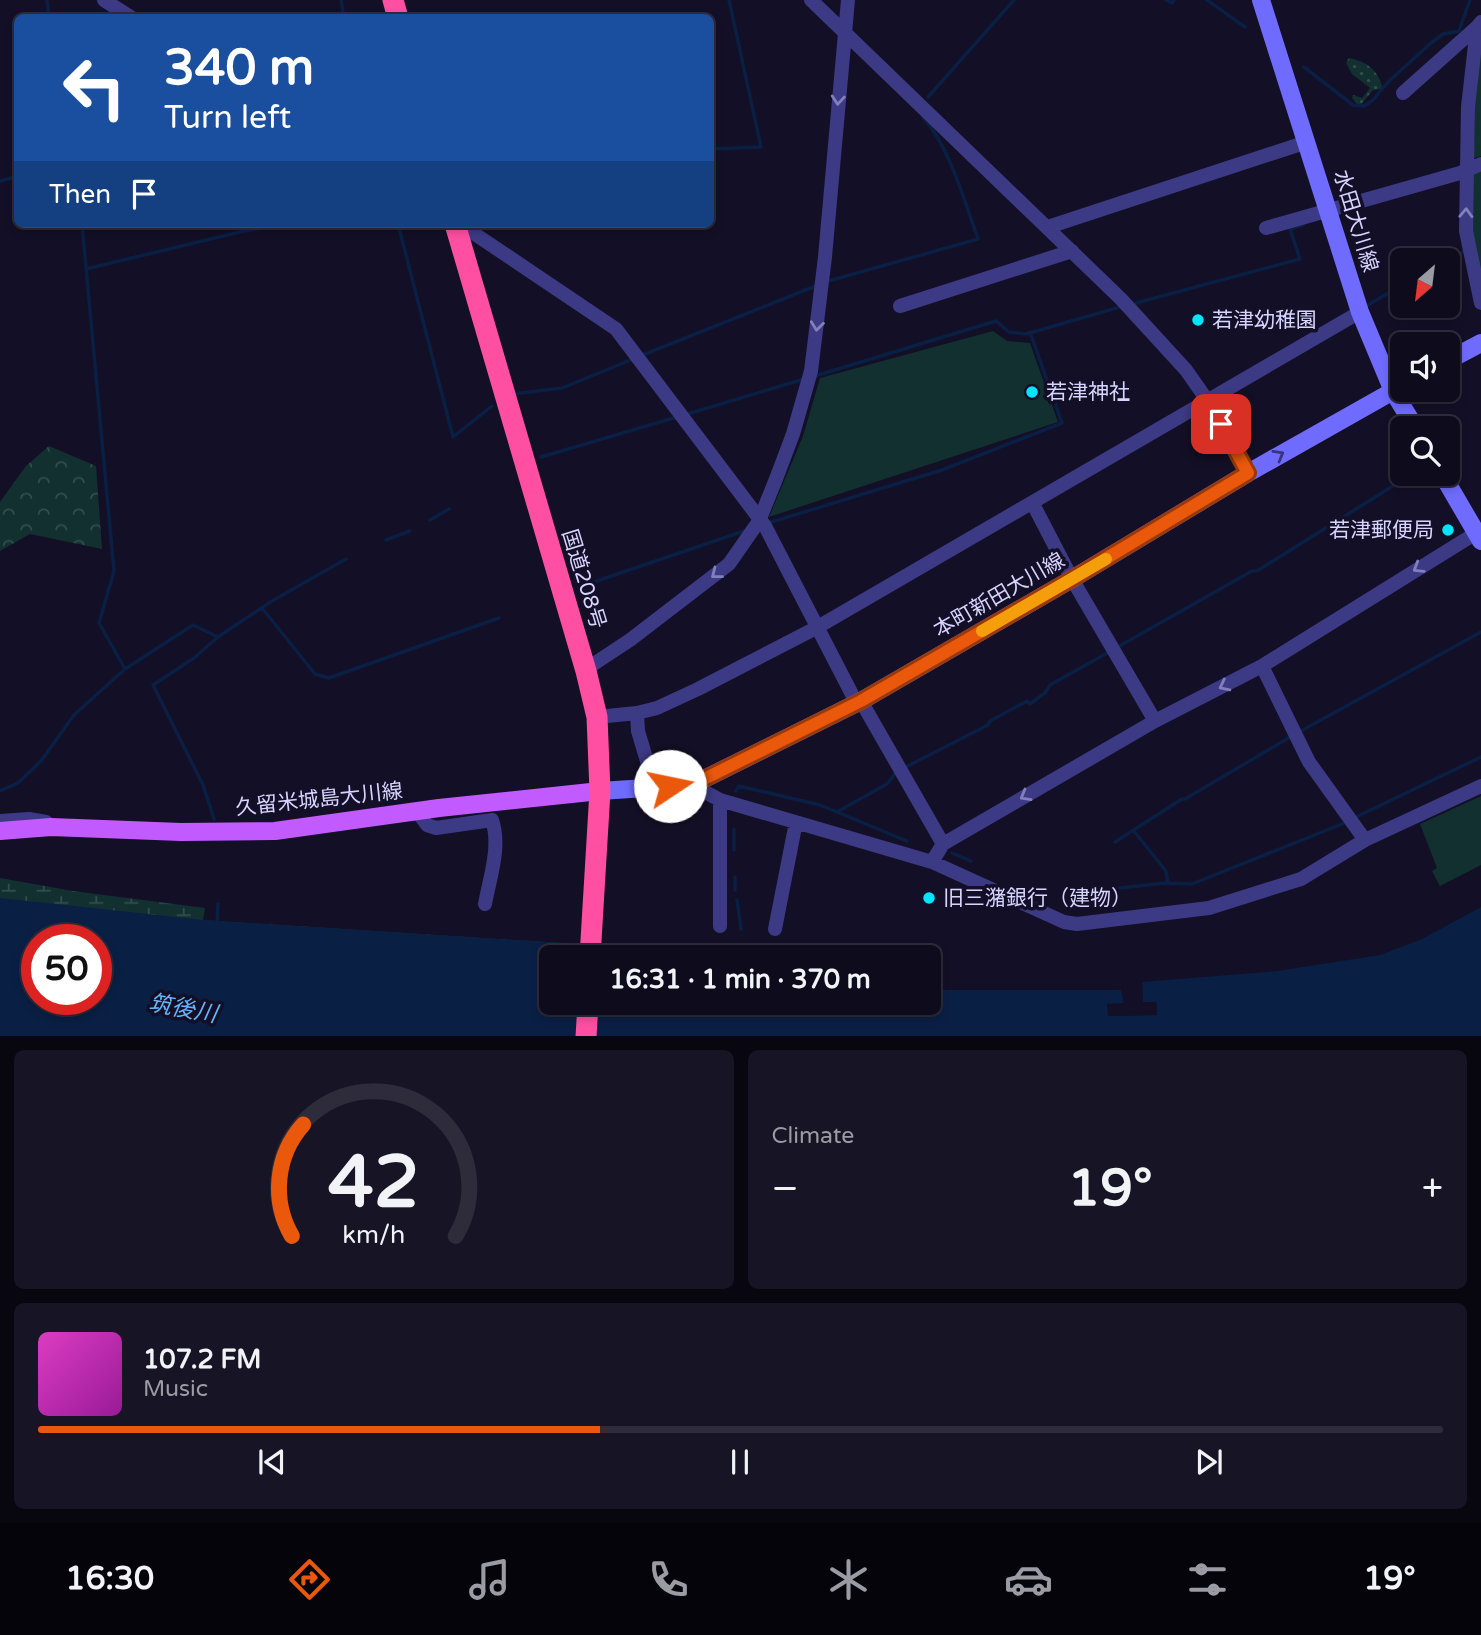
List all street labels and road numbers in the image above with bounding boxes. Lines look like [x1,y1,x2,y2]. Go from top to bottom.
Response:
street label: 水田大川線 [1328,167,1383,275]
street label: 国道208号 [557,526,610,632]
street label: 本町新田大川線 [929,548,1069,643]
street label: 久留米城島大川線 [234,778,404,821]

